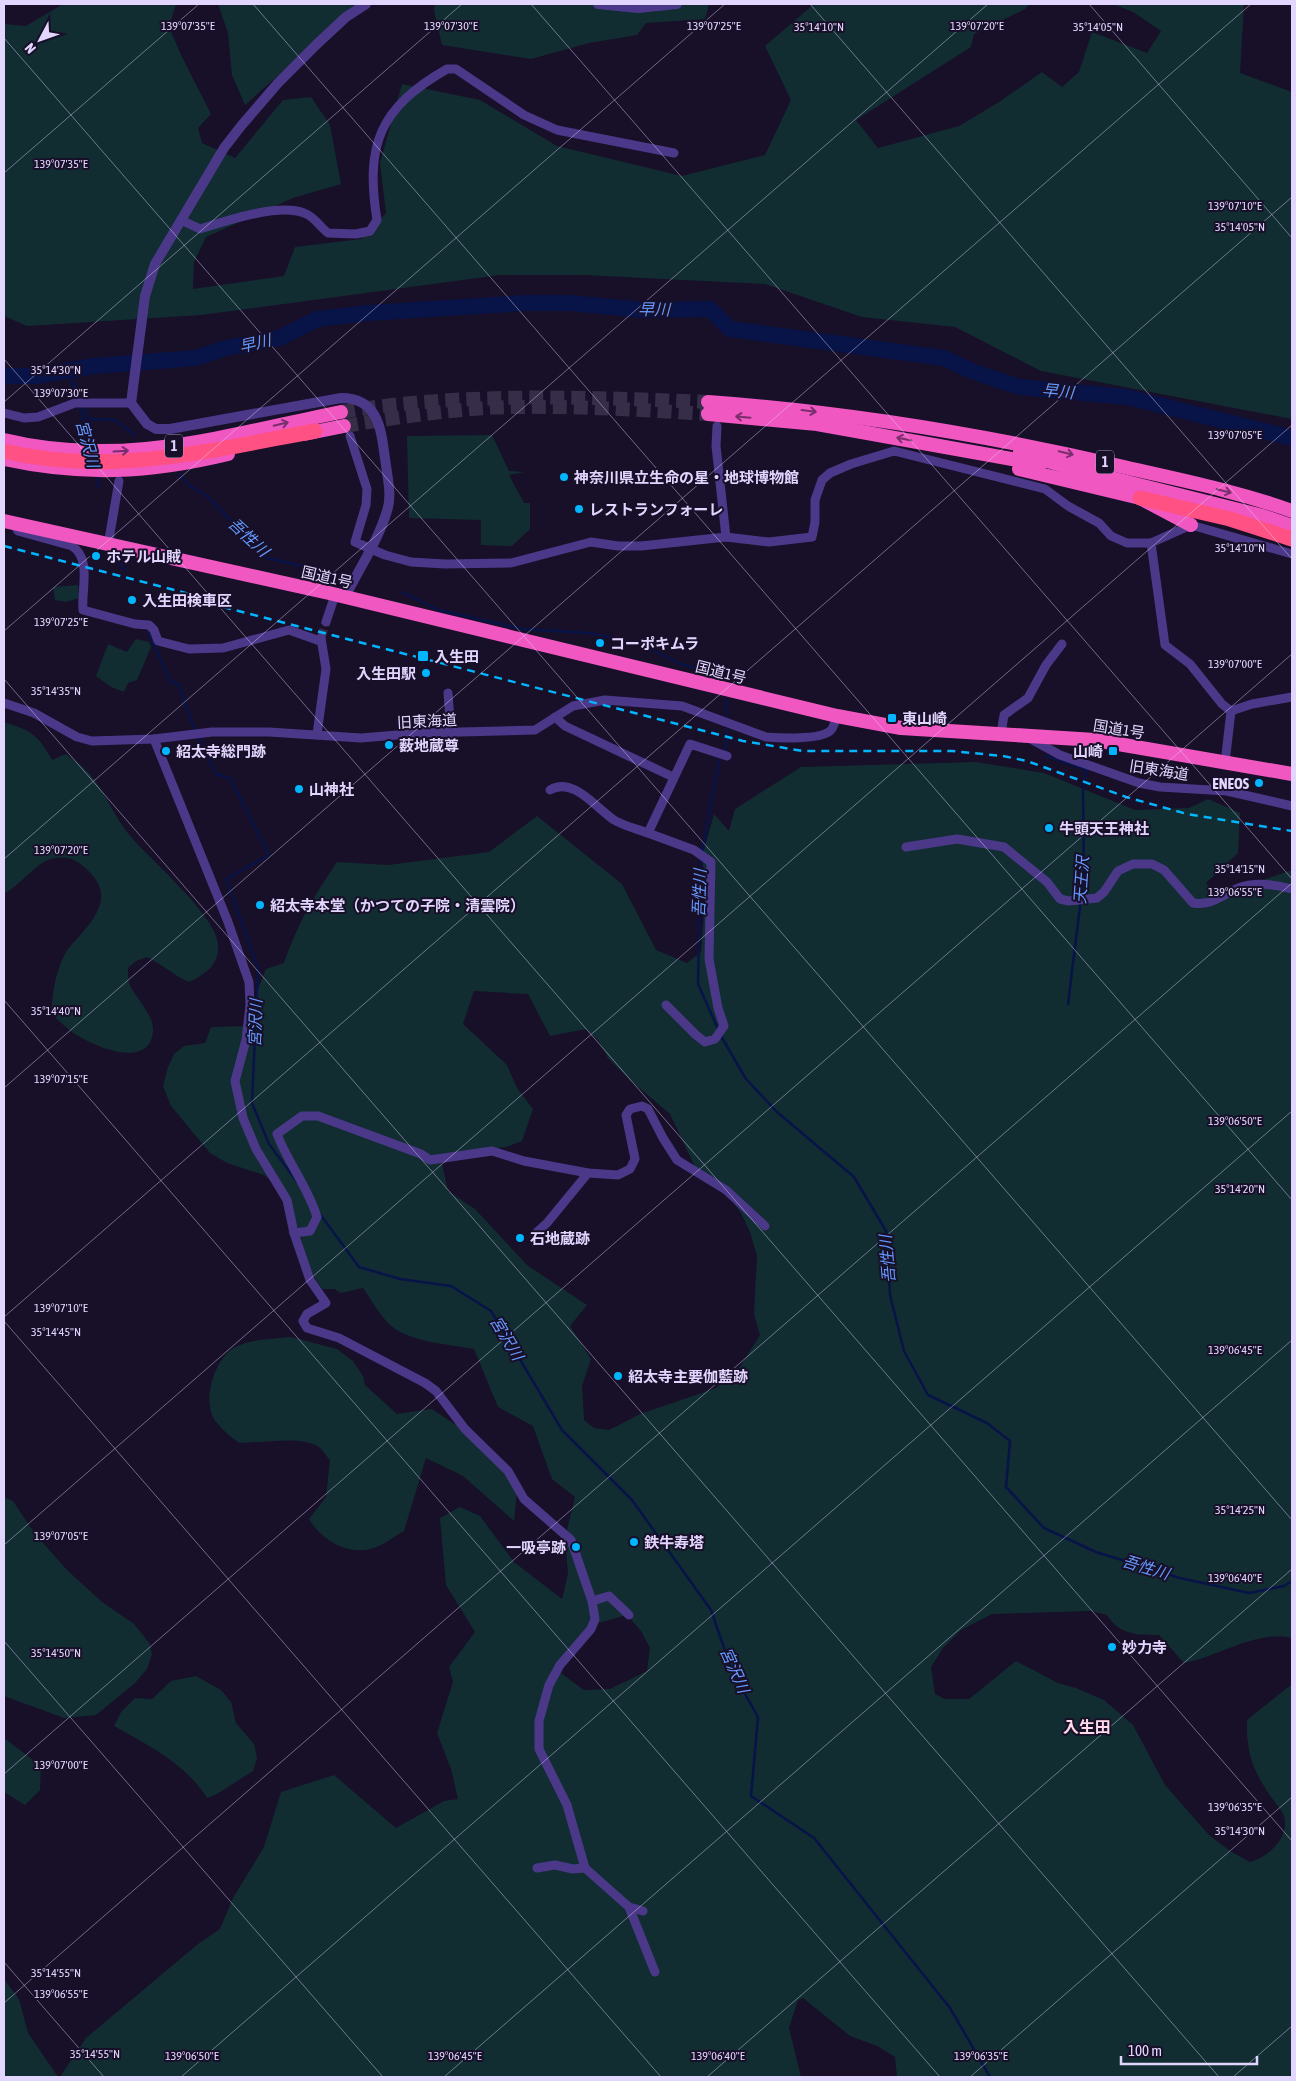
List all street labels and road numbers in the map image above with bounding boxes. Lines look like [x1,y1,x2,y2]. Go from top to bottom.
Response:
road number: 1 [165,434,183,458]
road number: 1 [1096,451,1114,474]
street label: 国道1号 [300,563,354,591]
street label: 国道1号 [694,657,748,687]
street label: 旧東海道 [397,711,457,731]
street label: 国道1号 [1092,717,1146,741]
street label: 旧東海道 [1128,757,1190,783]

